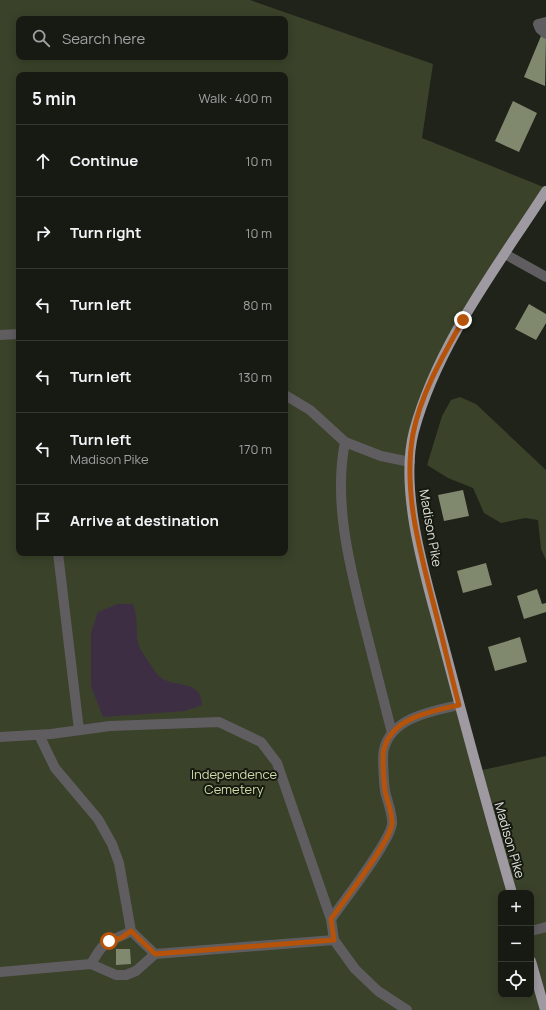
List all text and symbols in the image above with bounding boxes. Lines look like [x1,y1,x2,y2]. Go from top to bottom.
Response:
search box [16,16,288,60]
icon: search [30,27,52,49]
text: Search here [62,28,145,49]
text: 5 min [32,87,76,110]
text: Walk · 400 m [198,89,272,107]
icon: ahead [32,150,54,172]
text: Continue [70,150,138,171]
text: 10 m [245,152,272,170]
icon: right [32,222,54,244]
text: Turn right [70,222,141,243]
text: 10 m [245,224,272,242]
icon: left [32,294,54,316]
text: Turn left [70,294,132,315]
text: 80 m [243,296,272,314]
route end [454,311,472,329]
icon: left [32,366,54,388]
text: Turn left [70,366,132,387]
text: 130 m [238,368,272,386]
text: Turn left [70,429,132,450]
icon: left [32,438,54,460]
text: 170 m [239,440,272,458]
text: Madison Pike [70,450,149,468]
street label: Madison Pike [415,488,447,569]
icon: arrive [32,510,54,532]
text: Arrive at destination [70,510,219,531]
park label: Independence Cemetery [191,765,277,798]
street label: Madison Pike [491,800,530,881]
map controls [498,890,534,998]
button: + [498,890,534,926]
button: − [498,926,534,962]
route start [100,932,118,950]
button: locate [498,962,534,998]

